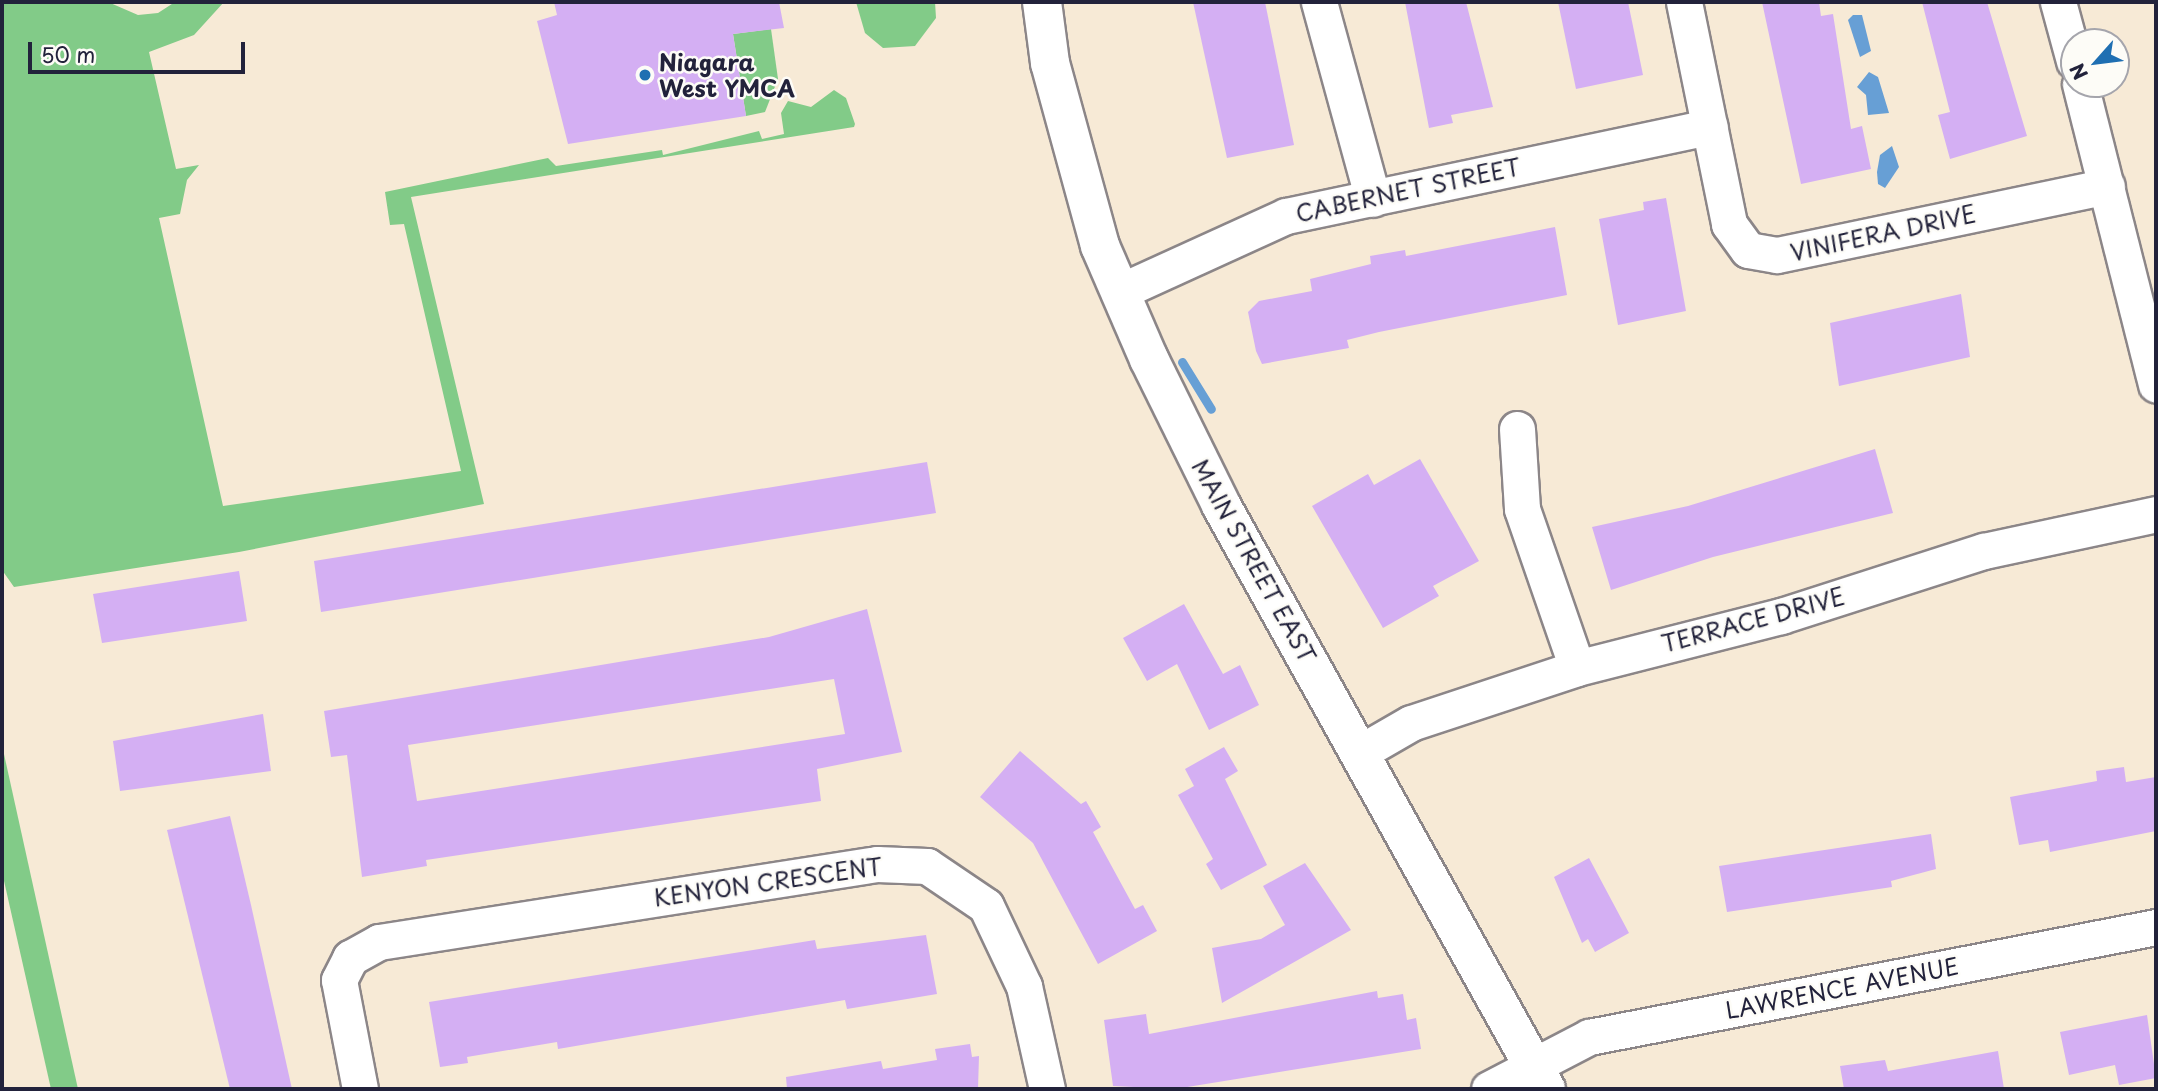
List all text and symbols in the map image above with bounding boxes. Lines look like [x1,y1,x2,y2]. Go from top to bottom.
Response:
scale bar [32,28,248,72]
north arrow [2060,28,2130,98]
text: 50 m [41,38,95,70]
place label: Niagara West YMCA [659,48,794,102]
text: N [2062,59,2094,85]
marker: Niagara West YMCA [637,67,653,83]
street label: CABERNET STREET [1294,153,1522,227]
street label: VINIFERA DRIVE [1788,200,1978,266]
street label: MAIN STREET EAST [1186,453,1322,669]
street label: TERRACE DRIVE [1658,582,1848,658]
street label: KENYON CRESCENT [651,852,885,912]
street label: LAWRENCE AVENUE [1723,952,1961,1024]

